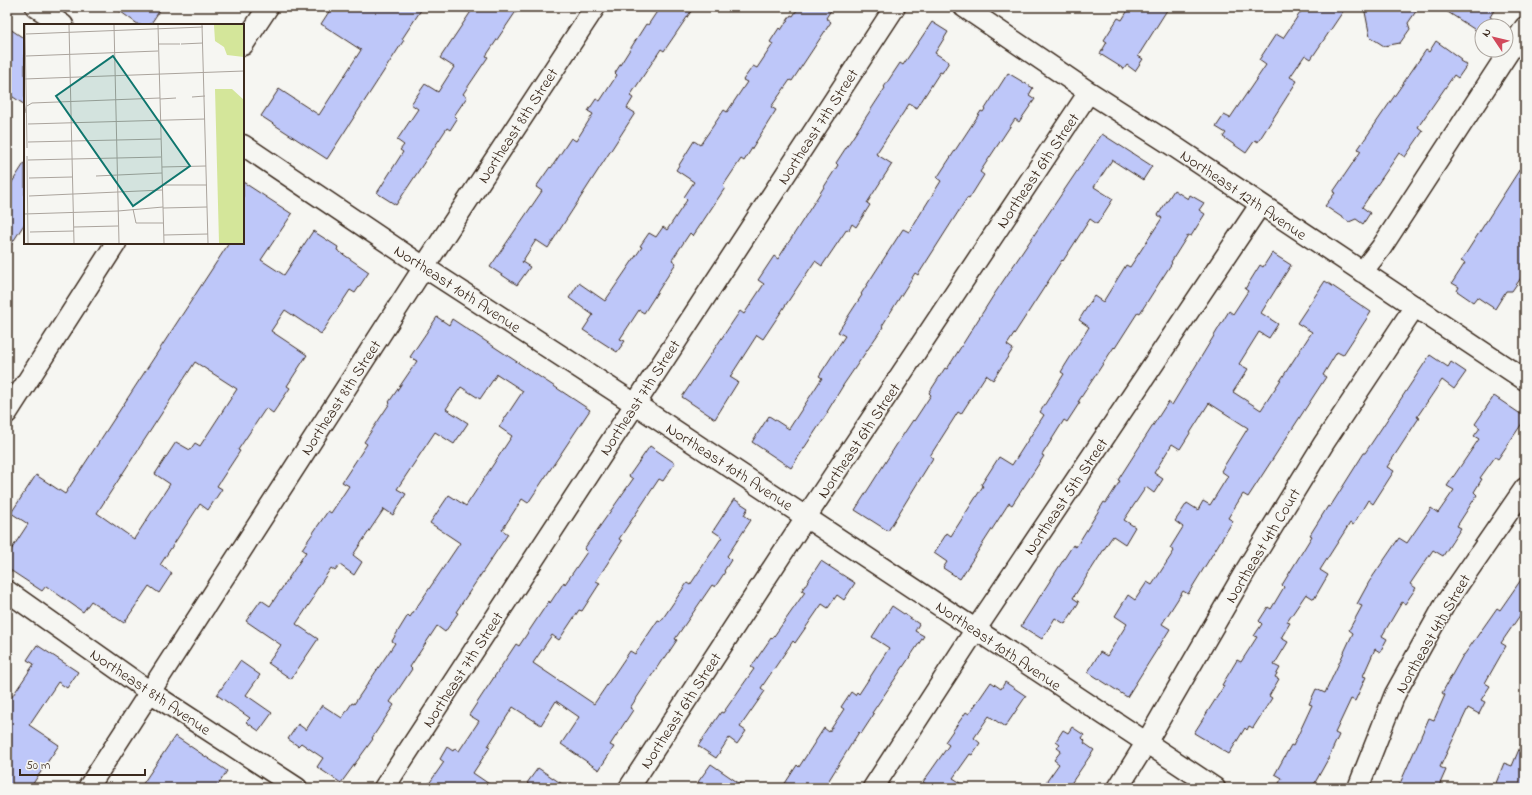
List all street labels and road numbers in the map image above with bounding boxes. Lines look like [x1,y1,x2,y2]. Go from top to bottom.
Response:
street label: Northeast 8th Street [472,63,565,189]
street label: Northeast 7th Street [772,64,866,190]
street label: Northeast 6th Street [991,108,1087,234]
street label: Northeast 12th Avenue [1175,144,1312,248]
street label: Northeast 10th Avenue [389,240,526,340]
street label: Northeast 8th Street [295,335,388,461]
street label: Northeast 7th Street [594,335,688,461]
street label: Northeast 6th Street [812,378,908,504]
street label: Northeast 10th Avenue [661,418,798,518]
street label: Northeast 5th Street [1018,433,1115,561]
street label: Northeast 4th Court [1220,483,1308,608]
street label: Northeast 4th Street [1390,569,1478,698]
street label: Northeast 10th Avenue [930,596,1066,698]
street label: Northeast 7th Street [417,607,511,733]
street label: Northeast 8th Avenue [85,643,216,743]
street label: Northeast 6th Street [635,648,729,774]

